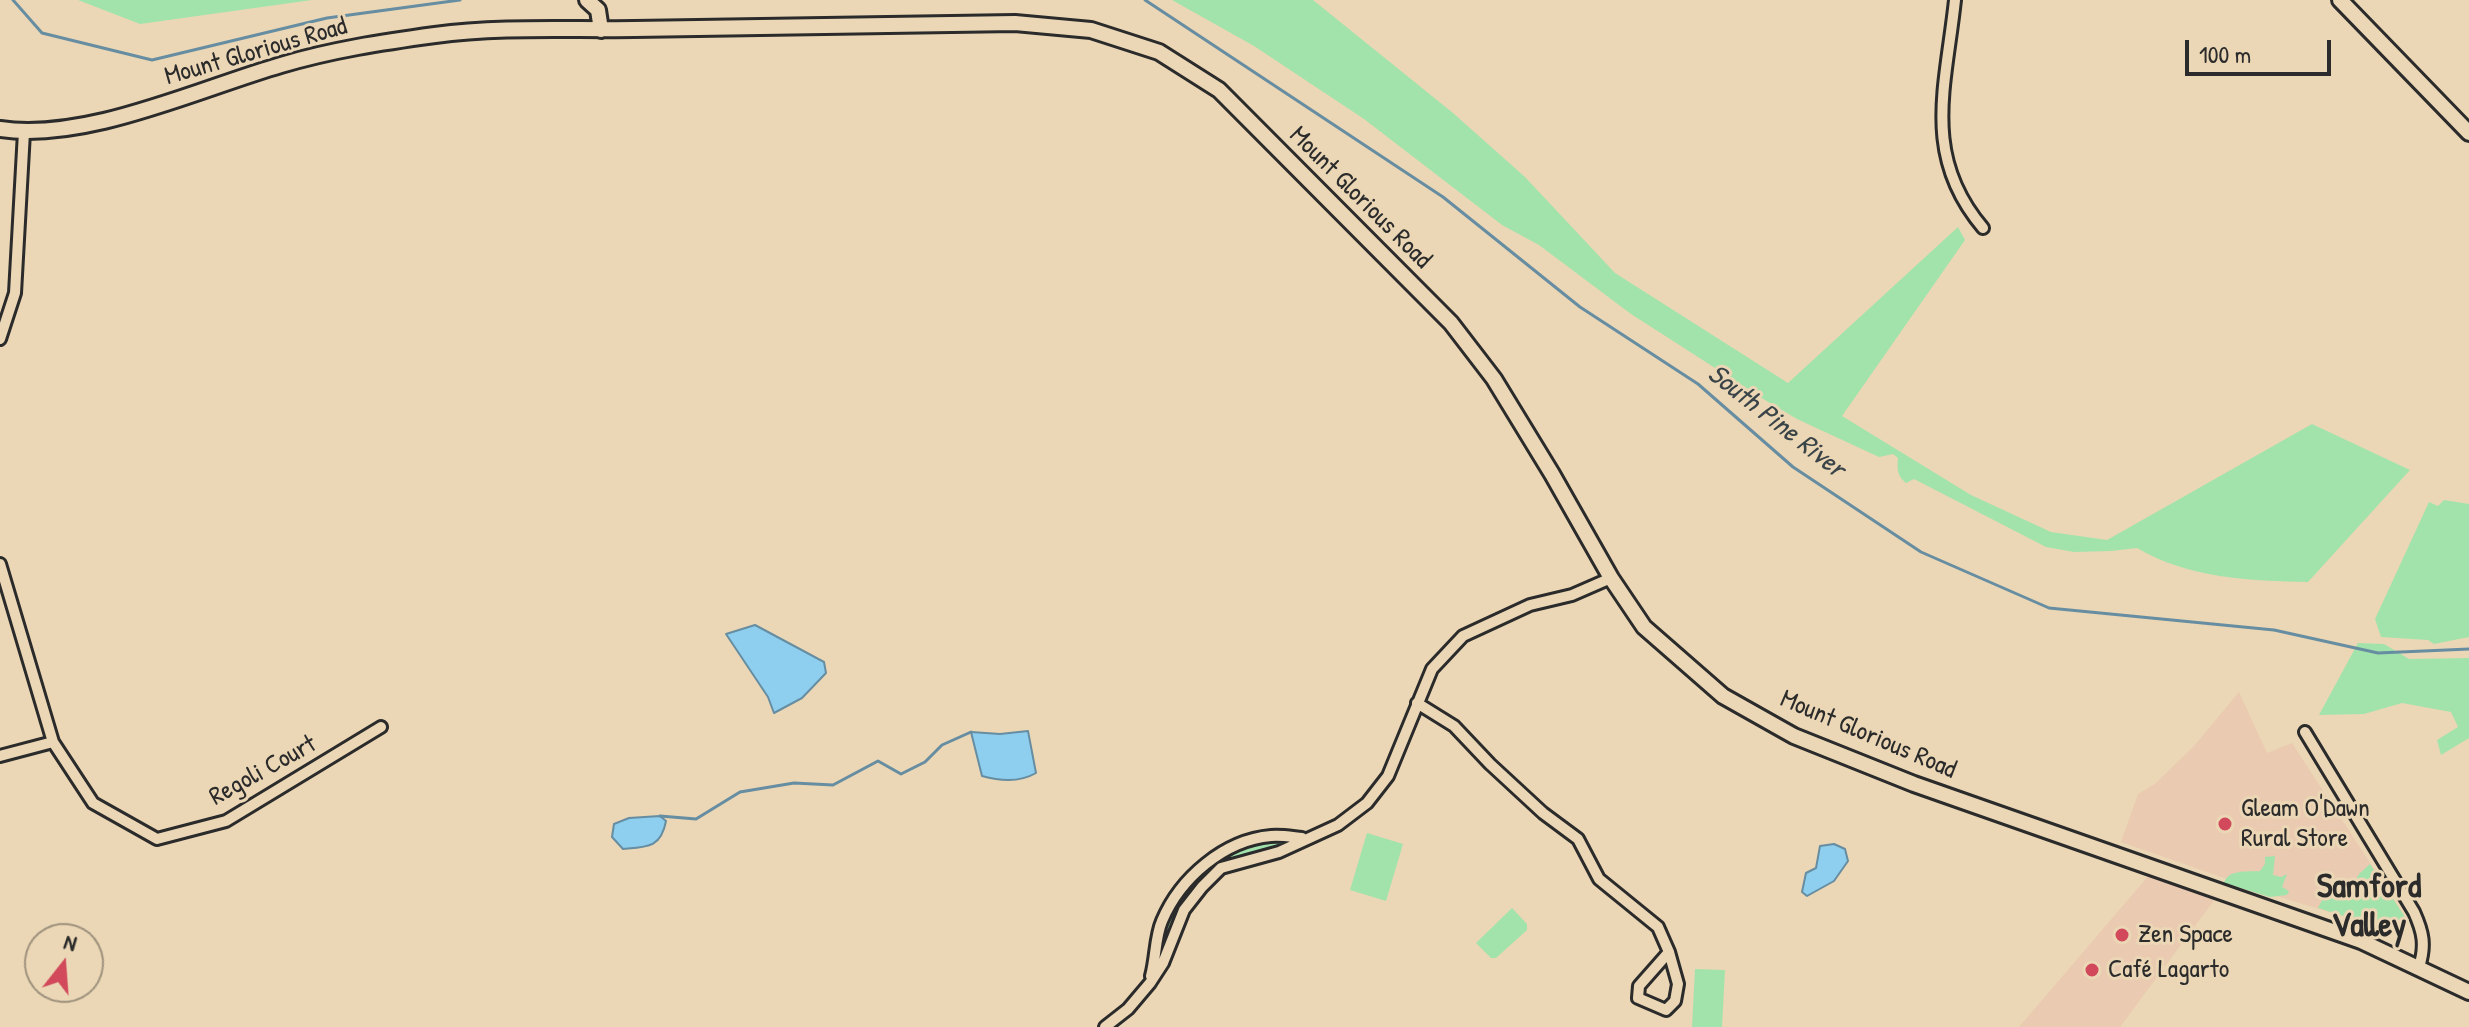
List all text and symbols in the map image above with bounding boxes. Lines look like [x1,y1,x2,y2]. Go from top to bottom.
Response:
street label: Mount Glorious Road [161,11,351,93]
scale bar [2189,24,2335,74]
text: 100 m [2199,38,2251,70]
street label: Mount Glorious Road [1282,120,1438,276]
water label: South Pine River [1701,358,1851,486]
street label: Mount Glorious Road [1775,684,1961,786]
street label: Regoli Court [204,729,322,813]
place label: Gleam O'Dawn Rural Store [2241,793,2370,854]
marker: Gleam O'Dawn Rural Store [2216,815,2234,833]
district label: Samford Valley [2317,868,2421,948]
place label: Zen Space [2138,919,2233,951]
north arrow [24,923,104,1003]
text: N [60,926,80,958]
marker: Zen Space [2113,926,2131,944]
place label: Café Lagarto [2108,954,2229,986]
marker: Café Lagarto [2083,961,2101,979]

